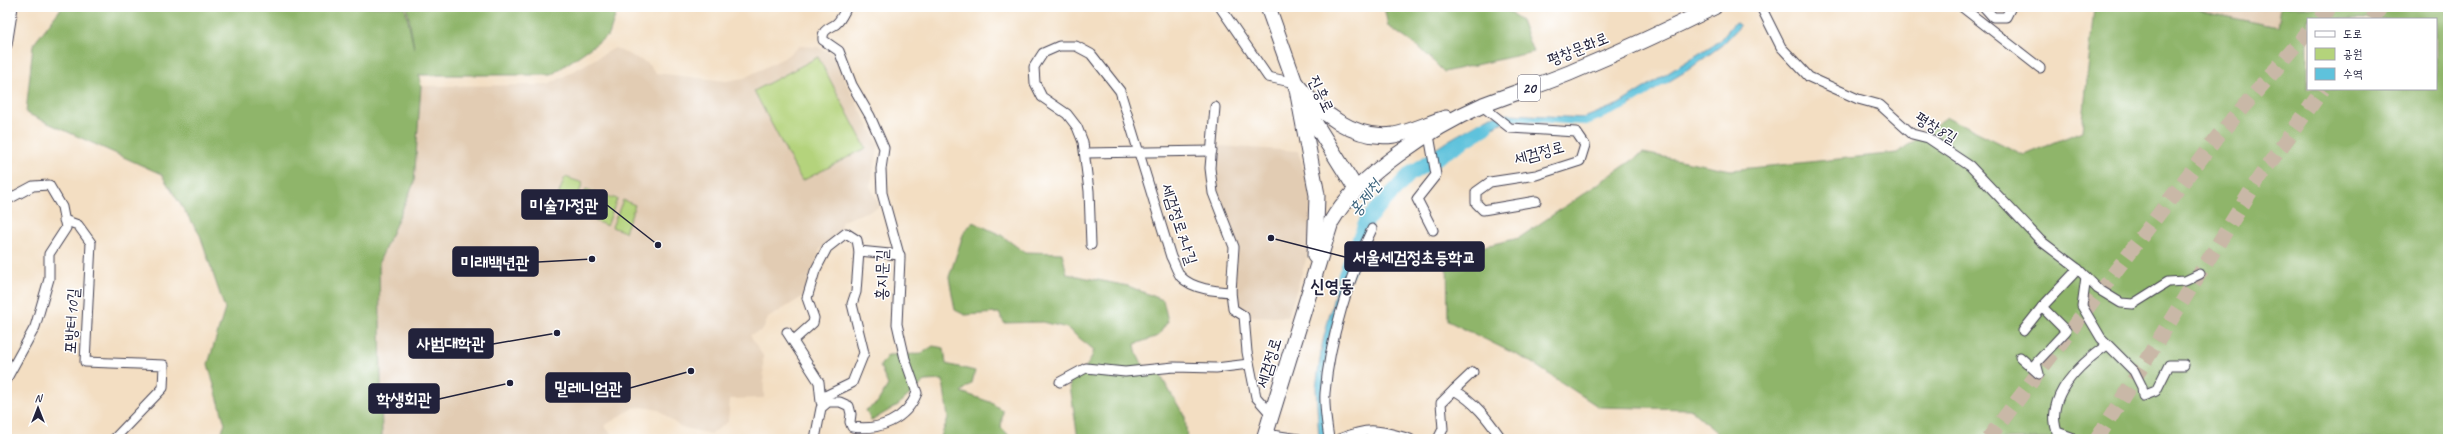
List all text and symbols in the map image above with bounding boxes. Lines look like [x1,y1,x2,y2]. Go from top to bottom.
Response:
legend [2307,18,2437,90]
text: 도로 [2343,26,2362,42]
street label: 평창문화로 [1544,28,1612,70]
text: 공원 [2343,46,2362,62]
text: 수역 [2343,66,2363,82]
street label: 진흥로 [1304,72,1338,116]
road number: 20 [1518,75,1540,101]
street label: 평창8길 [1911,108,1961,148]
street label: 세검정로 [1512,137,1566,169]
water label: 홍제천 [1344,174,1387,221]
street label: 세검정로7나길 [1156,181,1202,267]
callout: 미술가정관 [522,190,607,219]
text: 미술가정관 [530,195,599,216]
callout: 서울세검정초등학교 [1345,242,1484,271]
callout: 미래백년관 [453,247,538,276]
text: 서울세검정초등학교 [1352,247,1476,268]
street label: 홍지문길 [872,249,892,301]
text: 미래백년관 [461,252,530,273]
district label: 신영동 [1310,275,1354,297]
street label: 포방터10길 [60,287,84,354]
callout: 사범대학관 [409,329,493,358]
text: 사범대학관 [416,333,486,354]
street label: 세검정로 [1252,335,1286,391]
callout: 밀레니엄관 [546,373,630,402]
text: 밀레니엄관 [554,378,623,399]
callout: 학생회관 [369,384,439,413]
north arrow [18,388,58,428]
text: 학생회관 [376,389,432,410]
text: N [35,391,44,405]

